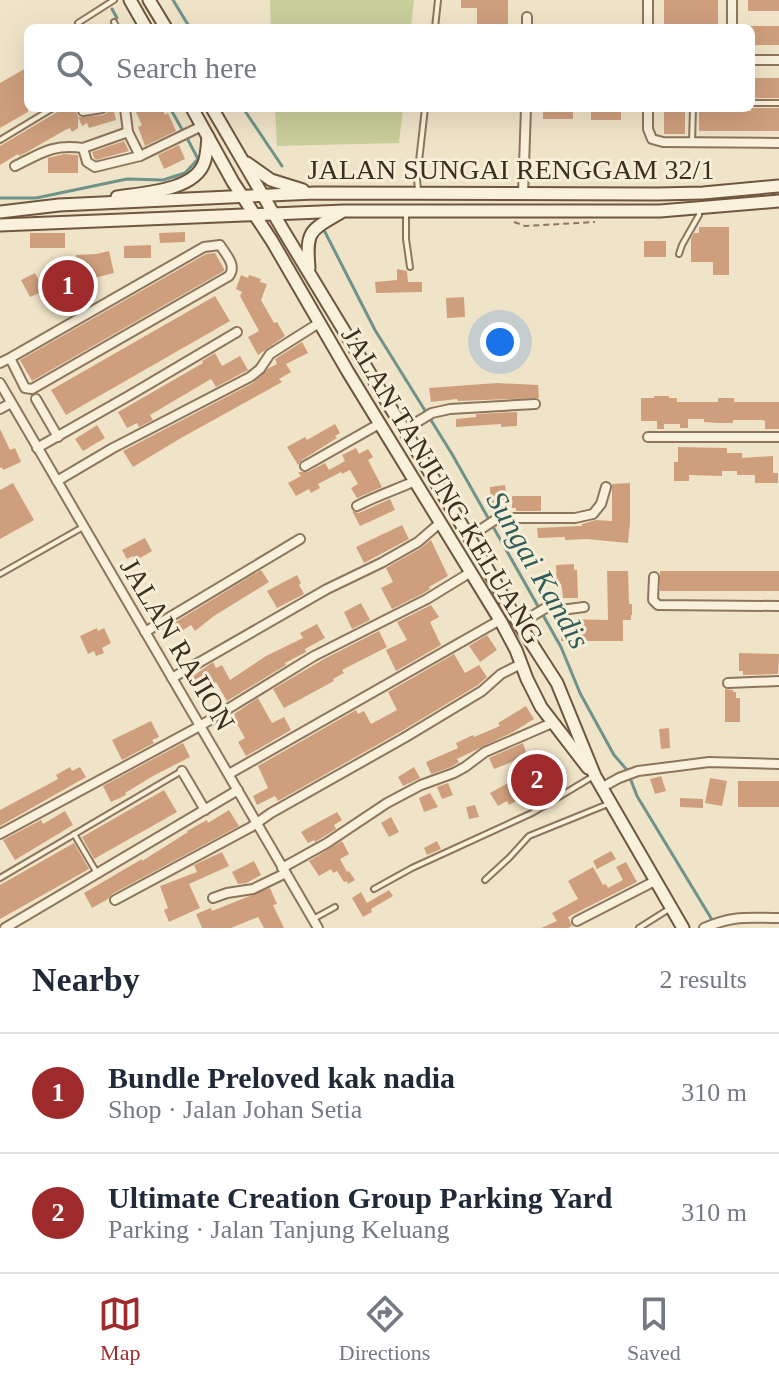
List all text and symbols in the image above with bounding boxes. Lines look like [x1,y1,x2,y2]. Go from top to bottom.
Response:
search box [24,24,755,112]
icon: search [52,46,96,90]
text: Search here [116,51,257,84]
street label: JALAN SUNGAI RENGGAM 32/1 [308,154,714,185]
pin: 1 [42,256,94,316]
street label: JALAN TANJUNG KELUANG [335,321,550,649]
your location [480,322,520,362]
water label: Sungai Kandis [480,485,597,654]
street label: JALAN RAJION [114,553,241,736]
pin: 2 [511,750,563,810]
text: Nearby [32,961,140,998]
text: 2 results [660,965,747,994]
text: Bundle Preloved kak nadia [108,1061,455,1094]
text: 1 [52,1078,65,1107]
text: 310 m [681,1078,747,1107]
text: Shop · Jalan Johan Setia [108,1095,362,1124]
text: Ultimate Creation Group Parking Yard [108,1181,612,1214]
text: 2 [52,1198,65,1227]
text: 310 m [681,1198,747,1227]
text: Parking · Jalan Tanjung Keluang [108,1215,449,1244]
tab: Map [98,1292,142,1366]
tab: Directions [339,1292,430,1366]
tab: Saved [627,1292,681,1366]

